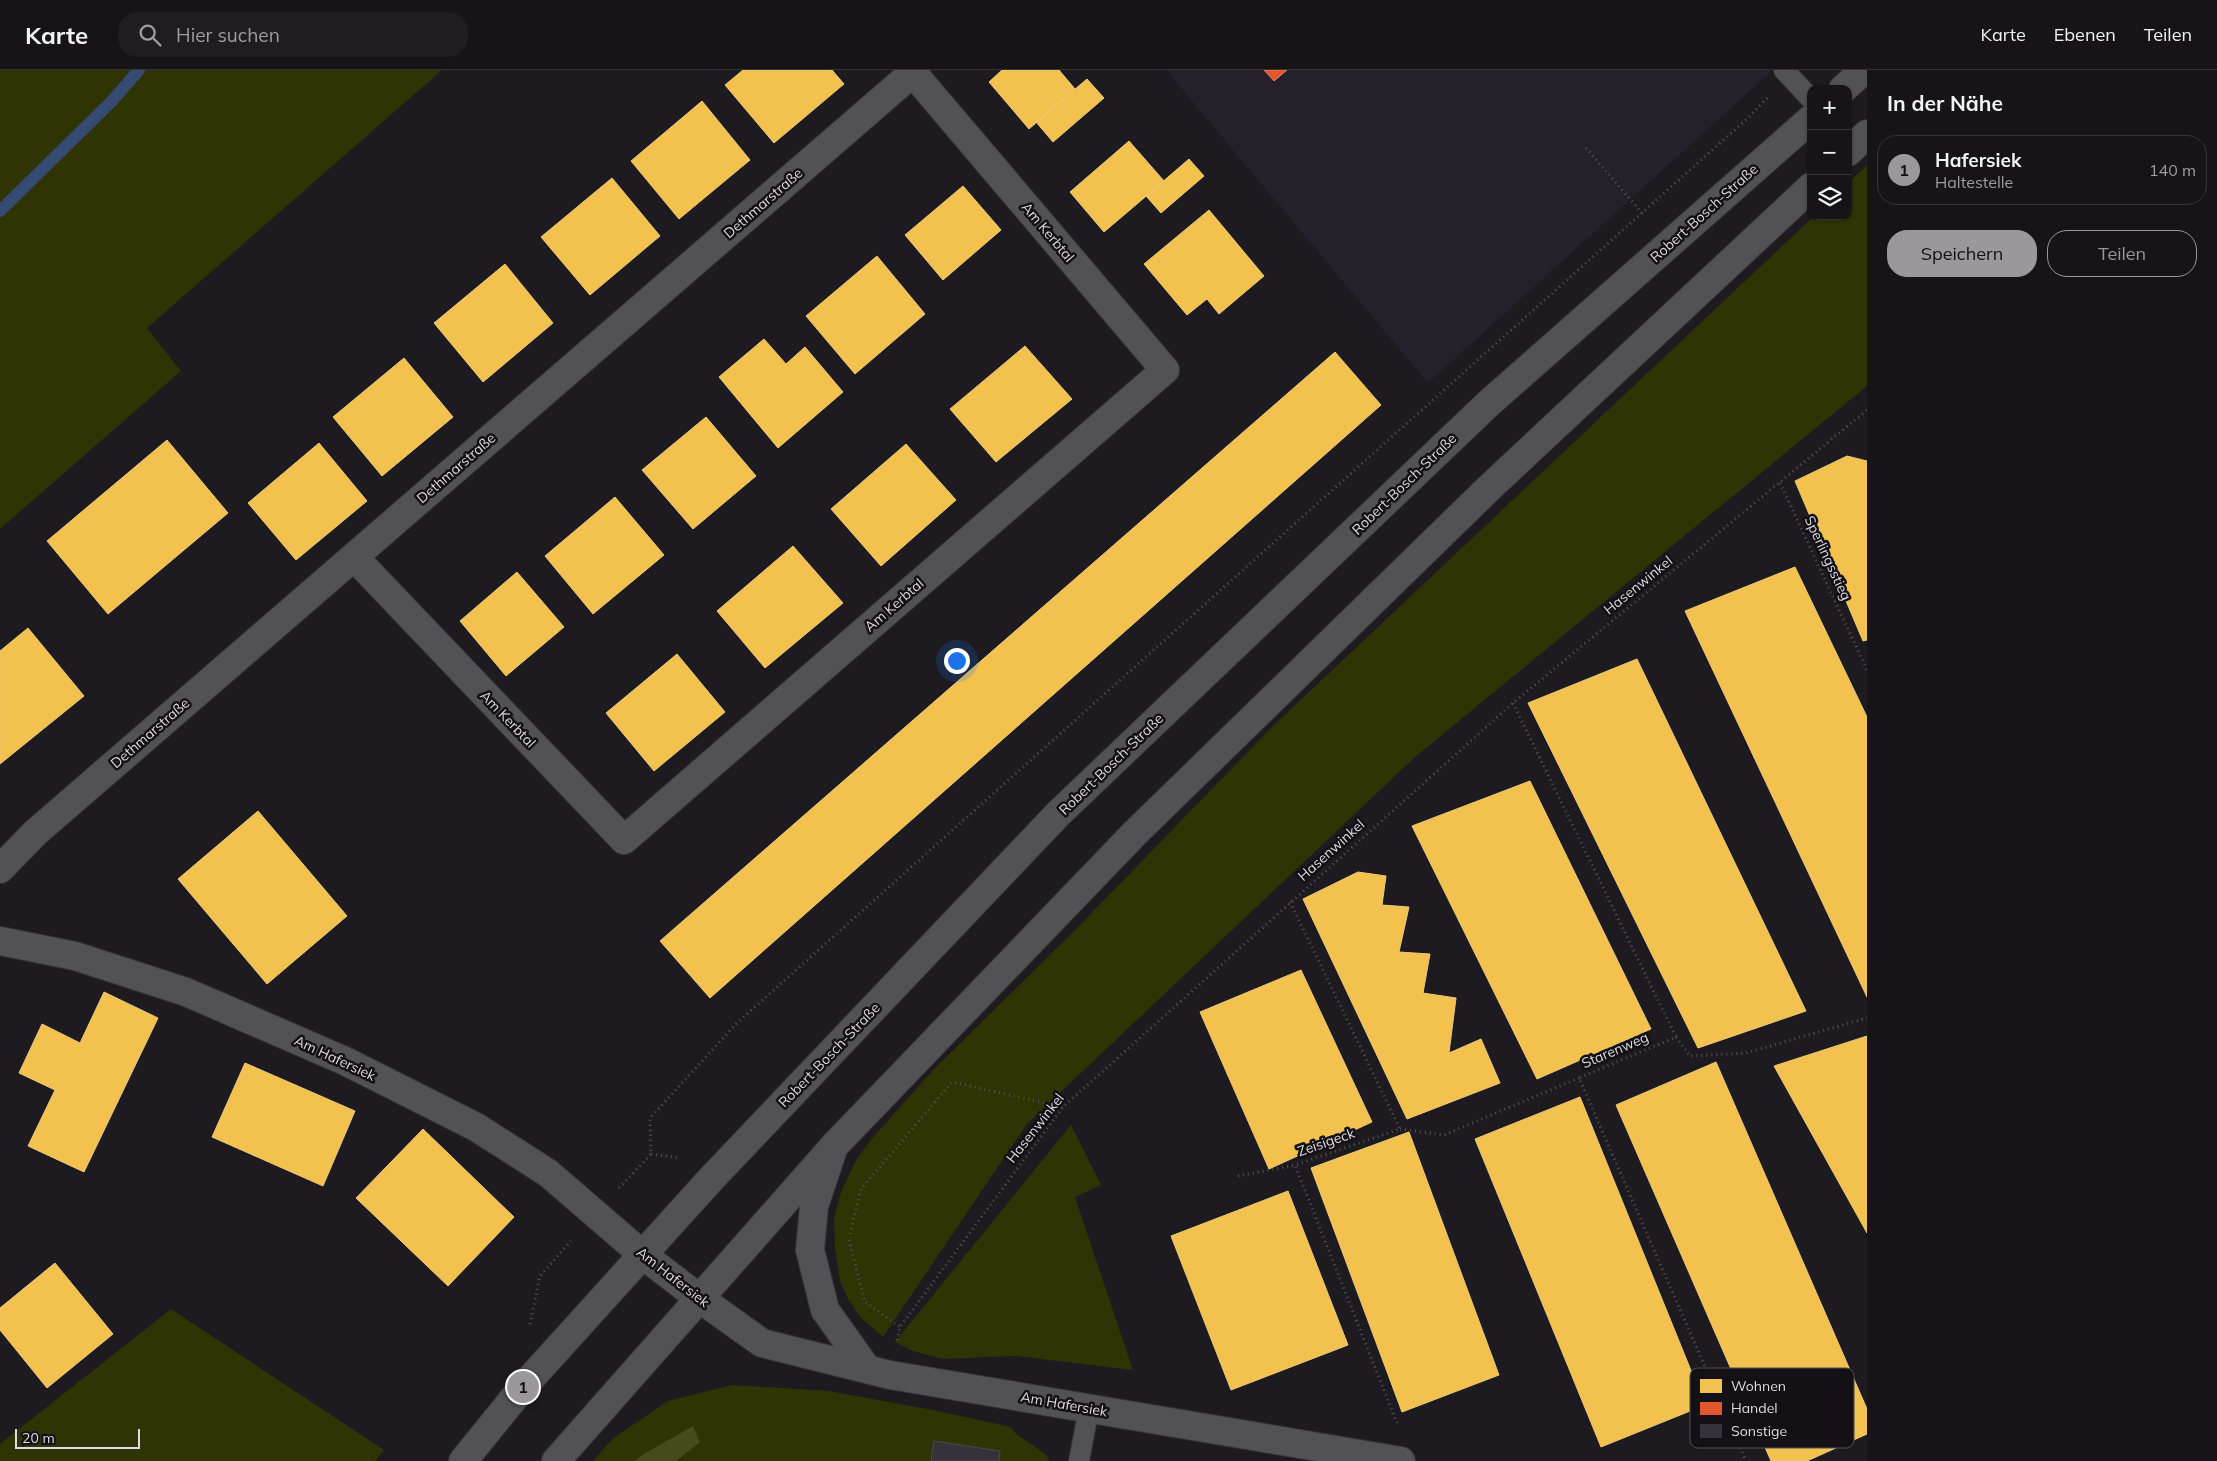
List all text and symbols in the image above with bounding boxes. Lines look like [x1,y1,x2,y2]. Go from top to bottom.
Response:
search box [118,12,468,57]
text: Karte [25,20,88,50]
icon: search [136,21,164,49]
text: Hier suchen [176,23,280,47]
text: Karte [1980,23,2026,46]
text: Ebenen [2054,23,2116,46]
text: Teilen [2144,23,2192,46]
map controls [1807,85,1852,220]
button: + [1807,85,1852,130]
text: In der Nähe [1887,90,2003,116]
button: − [1807,130,1852,175]
text: Hafersiek [1935,148,2021,172]
street label: Robert-Bosch-Straße [1646,160,1762,266]
text: 1 [1899,160,1909,180]
text: 140 m [2149,160,2196,180]
street label: Dethmarstraße [720,164,806,242]
text: Haltestelle [1935,172,2013,192]
button: layers [1807,175,1852,220]
street label: Am Kerbtal [1018,198,1078,266]
button: Speichern [1887,230,2037,277]
button: Teilen [2047,230,2197,277]
street label: Dethmarstraße [413,429,499,507]
street label: Robert-Bosch-Straße [1348,429,1460,539]
street label: Sperlingsstieg [1801,513,1855,603]
street label: Hasenwinkel [1600,552,1676,618]
street label: Am Kerbtal [861,574,927,636]
your location [944,648,970,674]
street label: Am Kerbtal [476,687,540,751]
street label: Dethmarstraße [107,694,193,772]
street label: Robert-Bosch-Straße [1055,709,1167,819]
street label: Hasenwinkel [1294,815,1368,885]
street label: Robert-Bosch-Straße [774,999,884,1111]
street label: Starenweg [1579,1028,1651,1072]
street label: Am Hafersiek [291,1031,379,1085]
street label: Hasenwinkel [1002,1090,1068,1166]
street label: Zeisigeck [1295,1124,1358,1160]
street label: Am Hafersiek [633,1243,714,1312]
pin: 1 [507,1368,539,1406]
legend [1690,1368,1854,1448]
text: Wohnen [1731,1377,1786,1395]
street label: Am Hafersiek [1019,1388,1109,1421]
text: Handel [1731,1399,1778,1417]
text: Sonstige [1731,1422,1787,1440]
scale bar [15,1426,140,1449]
text: 20 m [22,1429,55,1447]

